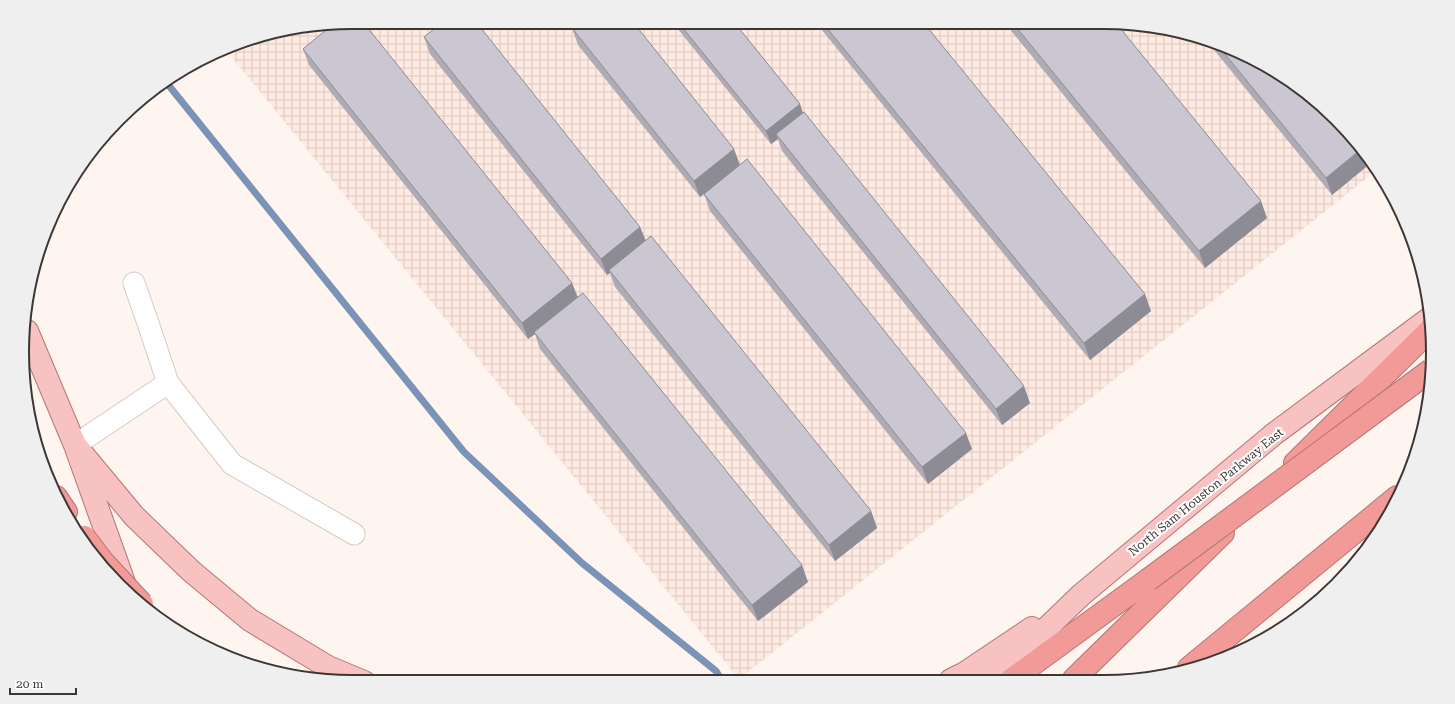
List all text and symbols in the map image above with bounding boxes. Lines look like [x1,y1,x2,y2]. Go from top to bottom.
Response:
street label: North Sam Houston Parkway East [1126,425,1287,559]
scale bar [10,670,76,696]
text: 20 m [16,677,43,691]

